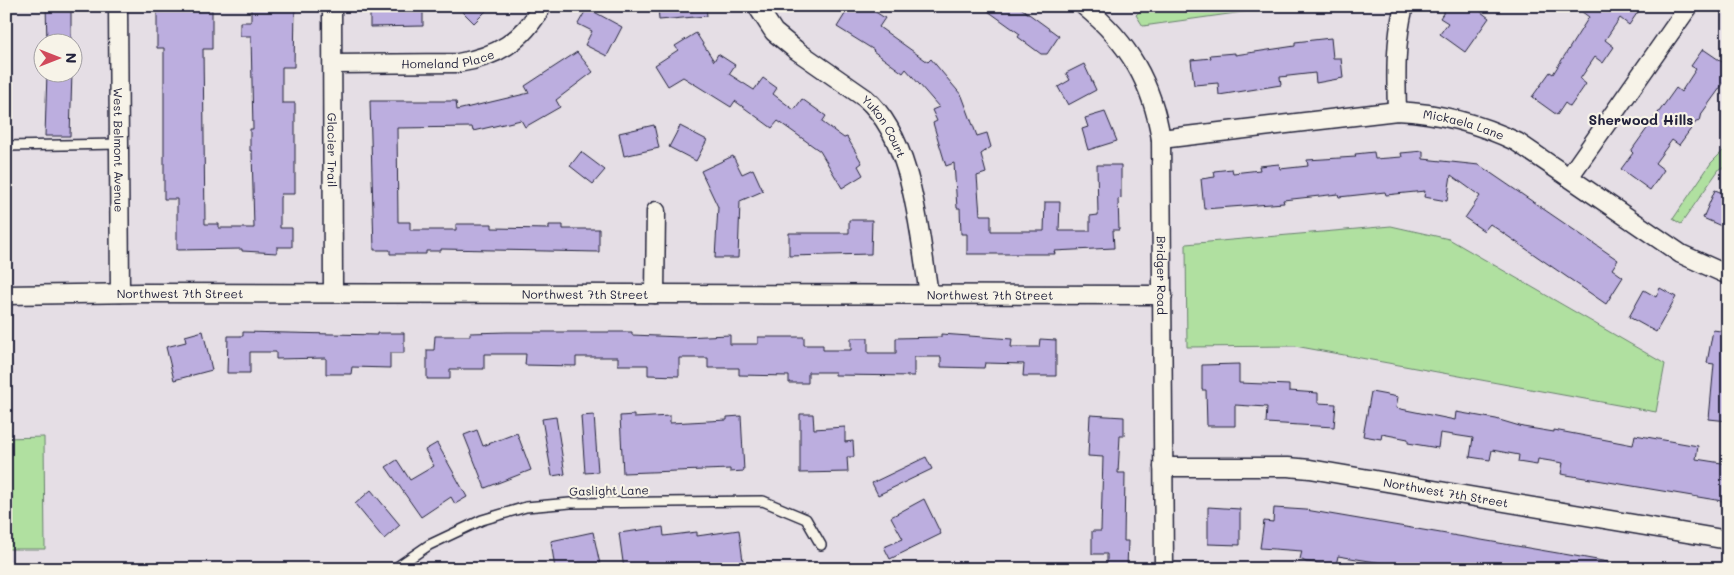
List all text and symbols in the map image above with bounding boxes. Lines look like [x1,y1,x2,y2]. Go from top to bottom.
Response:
north arrow [32,32,82,82]
street label: Homeland Place [401,46,496,71]
text: N [62,53,81,63]
street label: West Belmont Avenue [111,87,127,213]
street label: Yukon Court [858,91,910,160]
street label: Mickaela Lane [1422,105,1507,143]
district label: Sherwood Hills [1589,110,1693,129]
street label: Glacier Trail [324,113,341,187]
street label: Bridger Road [1154,236,1170,315]
street label: Northwest 7th Street [117,285,243,301]
street label: Northwest 7th Street [522,286,648,302]
street label: Northwest 7th Street [927,287,1053,303]
street label: Northwest 7th Street [1382,474,1510,511]
street label: Gaslight Lane [569,481,649,499]

